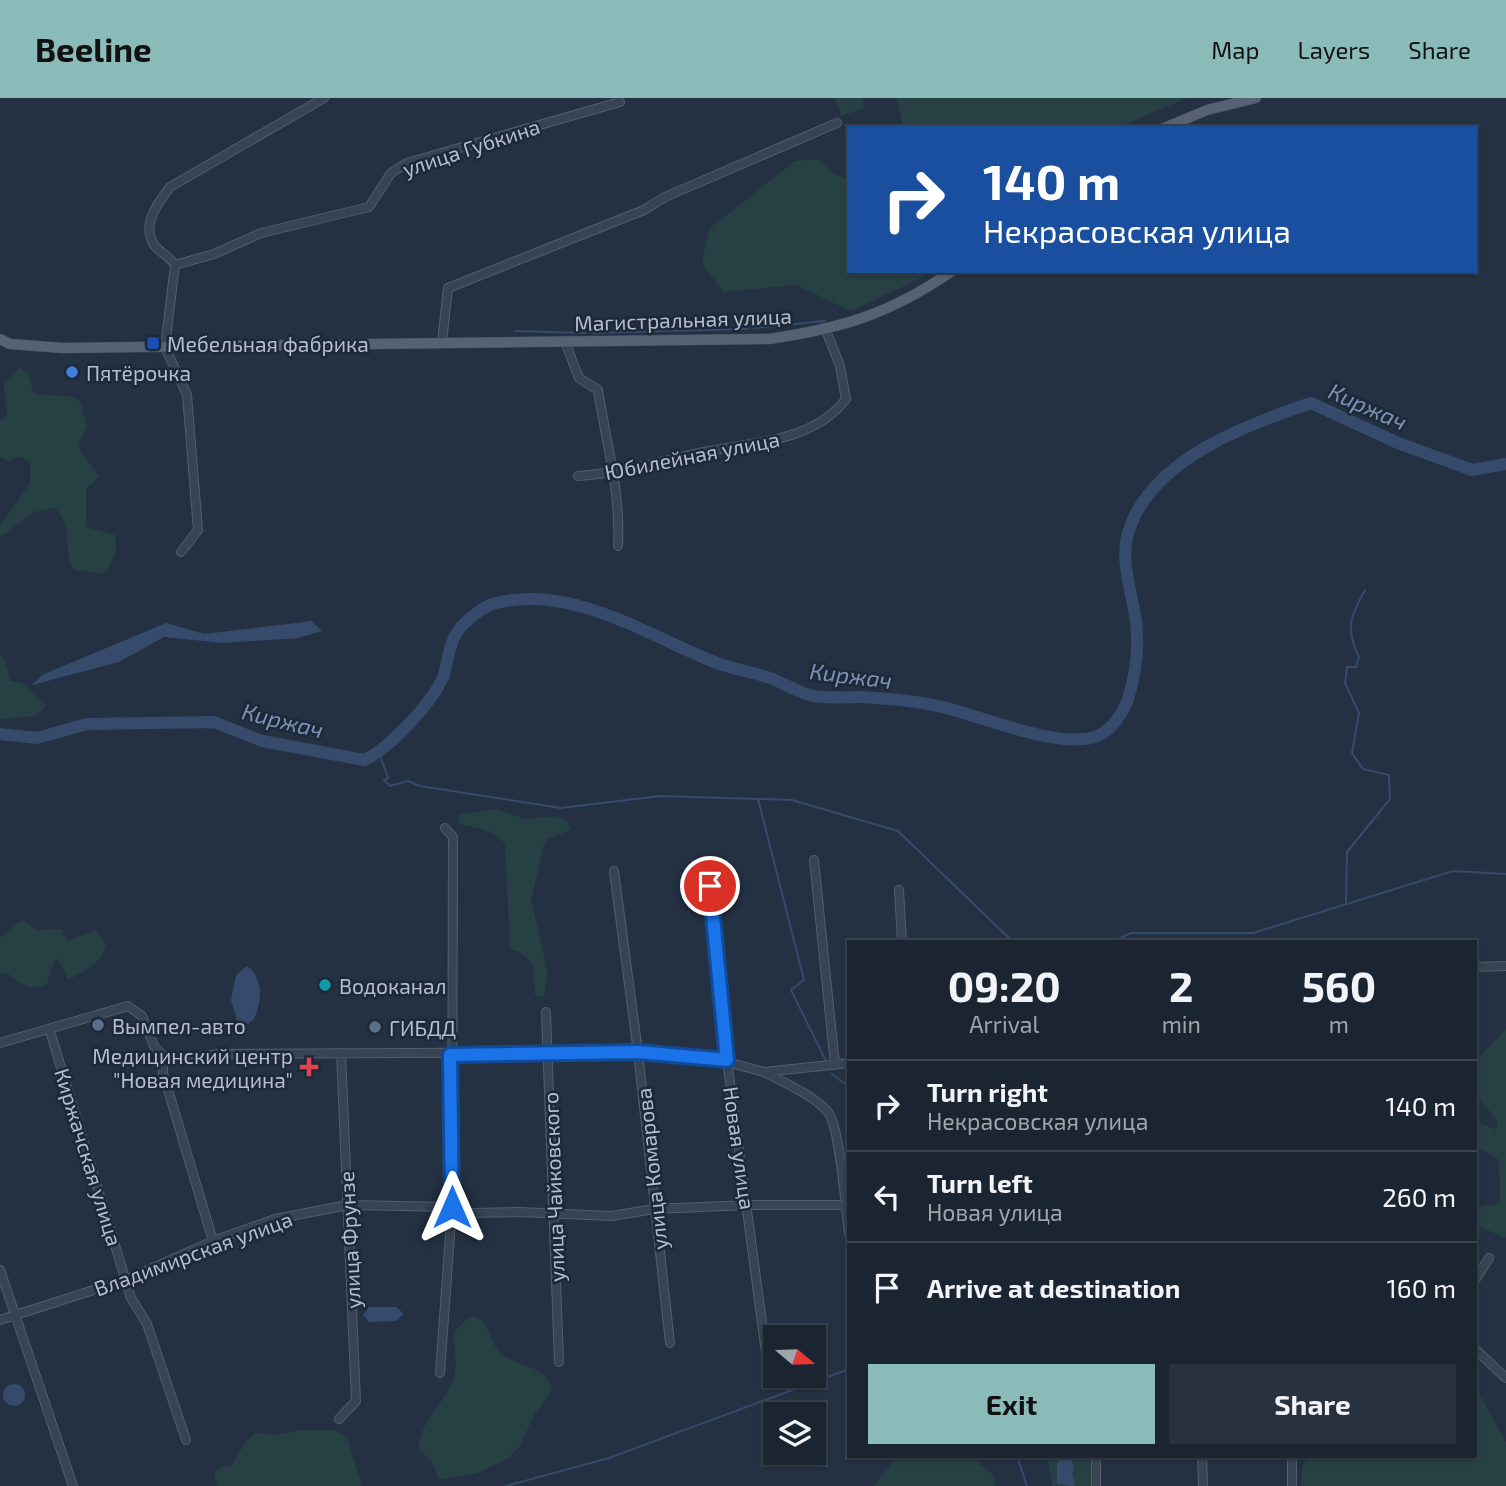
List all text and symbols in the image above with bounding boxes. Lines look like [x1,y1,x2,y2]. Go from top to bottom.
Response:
text: Beeline [35,29,152,69]
text: Map [1211,35,1259,64]
text: Layers [1297,35,1370,64]
text: Share [1408,35,1471,64]
street label: улица Губкина [399,113,543,182]
text: 140 m [983,151,1120,210]
icon: right [868,154,959,245]
text: Некрасовская улица [983,211,1291,249]
street label: Магистральная улица [574,303,792,336]
place label: Мебельная фабрика [167,331,369,356]
marker: Мебельная фабрика [145,335,161,351]
place label: Пятёрочка [86,360,191,385]
marker: Пятёрочка [64,364,80,380]
water label: Киржач [1324,376,1412,436]
street label: Юбилейная улица [602,426,782,485]
water label: Киржач [808,656,894,694]
water label: Киржач [239,696,327,744]
pin [680,856,740,916]
icon: arrive [691,867,729,905]
text: 09:20 [948,960,1061,1010]
text: 2 [1169,960,1193,1010]
text: 560 [1302,960,1376,1010]
place label: Водоканал [339,973,446,998]
marker: Водоканал [317,977,333,993]
text: Arrival [969,1010,1039,1038]
text: min [1162,1010,1201,1038]
text: m [1329,1010,1349,1038]
place label: Вымпел-авто [112,1013,246,1038]
place label: ГИБДД [389,1015,456,1040]
marker: Вымпел-авто [90,1017,106,1033]
marker: ГИБДД [367,1019,383,1035]
place label: Медицинский центр "Новая медицина" [92,1043,293,1092]
marker: Медицинский центр "Новая медицина" [299,1057,319,1077]
street label: Киржачская улица [49,1065,128,1249]
text: Turn right [927,1076,1048,1107]
street label: Новая улица [718,1085,761,1211]
street label: улица Комарова [630,1087,673,1251]
icon: right [868,1087,906,1125]
text: 140 m [1385,1090,1456,1121]
street label: улица Чайковского [537,1092,570,1282]
text: Некрасовская улица [927,1107,1148,1135]
text: Turn left [927,1167,1033,1198]
street label: улица Фрунзе [333,1170,366,1309]
position arrow [415,1170,489,1244]
icon: left [868,1178,906,1216]
text: 260 m [1382,1181,1456,1212]
text: Новая улица [927,1198,1063,1226]
street label: Владимирская улица [90,1205,296,1301]
icon: arrive [868,1269,906,1307]
text: Arrive at destination [927,1272,1180,1303]
text: 160 m [1387,1272,1456,1303]
north arrow [763,1325,826,1388]
map controls [763,1325,826,1465]
button: Exit [868,1364,1155,1444]
button: Share [1169,1364,1456,1444]
button: layers [763,1402,826,1465]

